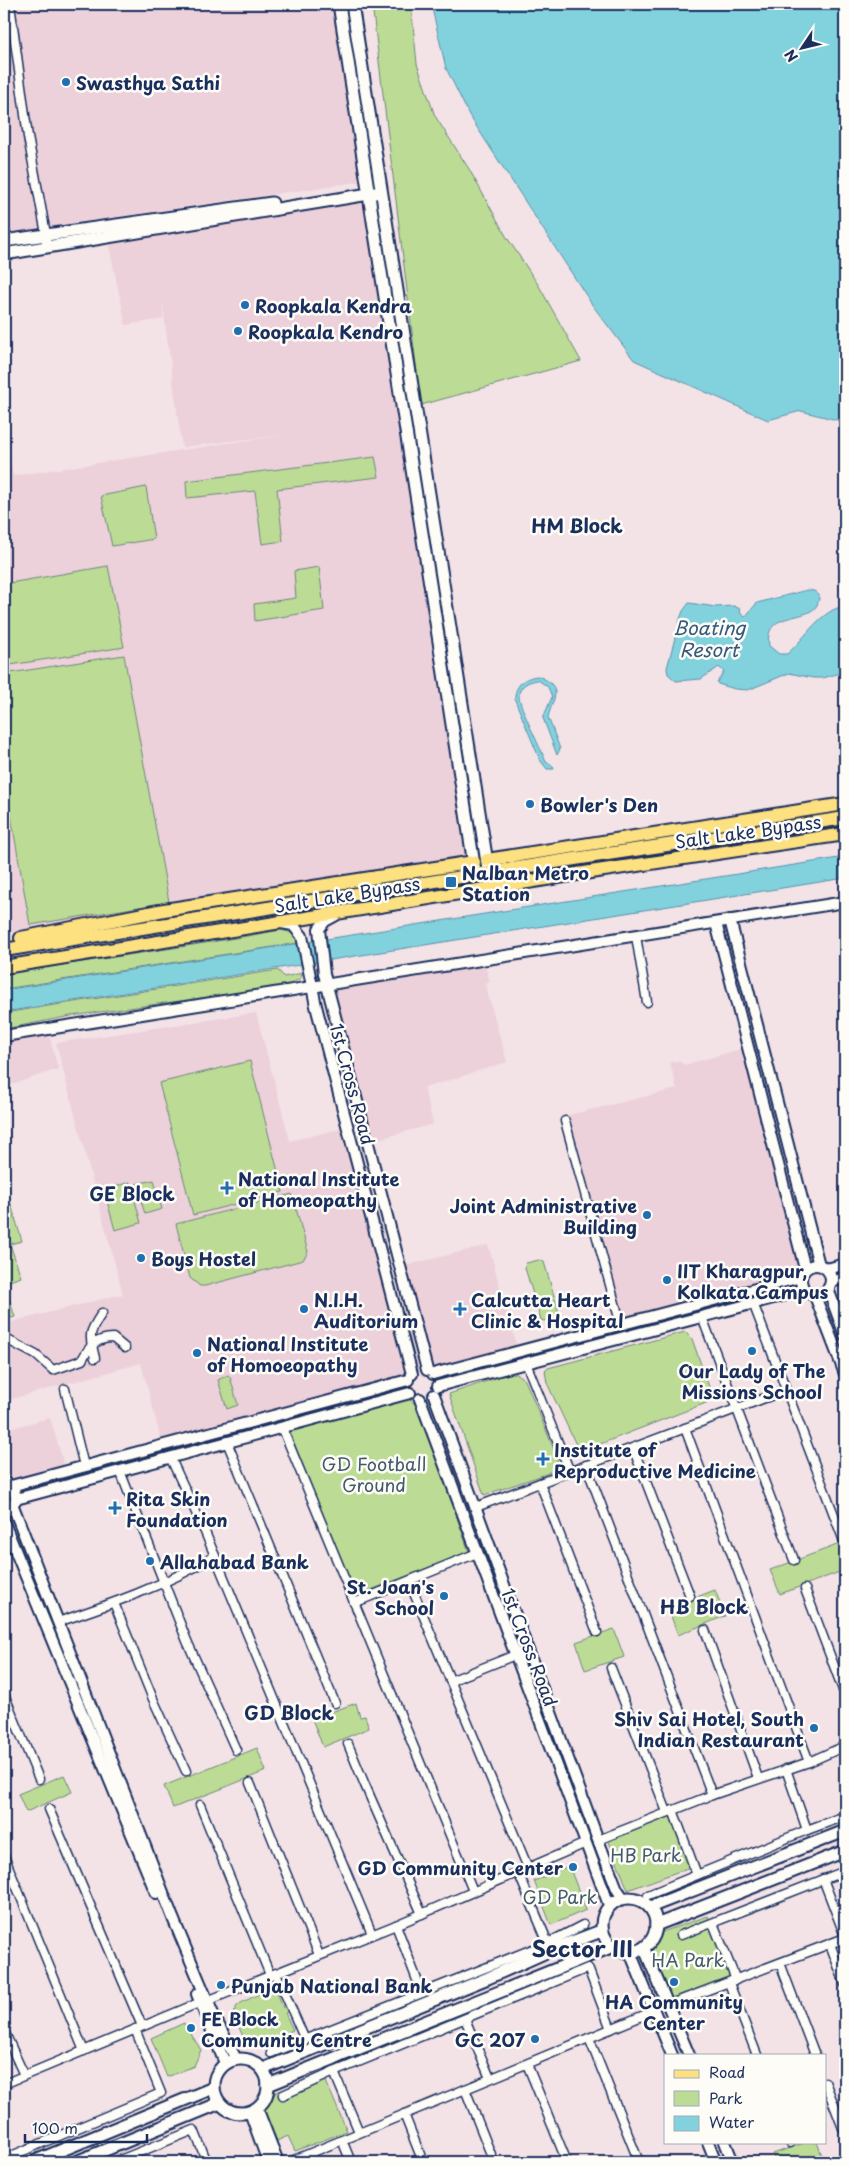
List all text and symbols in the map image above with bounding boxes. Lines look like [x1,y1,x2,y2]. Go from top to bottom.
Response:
north arrow [776,22,826,72]
text: N [779,45,803,66]
place label: Swasthya Sathi [76,69,220,96]
marker: Swasthya Sathi [60,76,72,88]
place label: Roopkala Kendra [255,292,412,319]
marker: Roopkala Kendra [239,299,251,311]
place label: Roopkala Kendro [248,318,404,345]
marker: Roopkala Kendro [232,325,244,337]
district label: HM Block [531,511,623,539]
water label: Boating Resort [673,613,746,663]
place label: Bowler's Den [540,791,658,818]
marker: Bowler's Den [524,798,536,810]
street label: Salt Lake Bypass [673,807,823,855]
place label: Nalban Metro Station [462,859,589,907]
street label: Salt Lake Bypass [272,869,422,919]
marker: Nalban Metro Station [444,875,458,889]
street label: 1st Cross Road [324,1020,382,1148]
place label: National Institute of Homeopathy [238,1165,400,1213]
district label: GE Block [89,1179,175,1207]
marker: National Institute of Homeopathy [220,1181,234,1195]
place label: Joint Administrative Building [450,1192,637,1240]
marker: Joint Administrative Building [641,1209,653,1221]
place label: Boys Hostel [151,1245,256,1272]
marker: Boys Hostel [135,1252,147,1264]
place label: IIT Kharagpur, Kolkata Campus [677,1257,829,1305]
marker: IIT Kharagpur, Kolkata Campus [661,1274,673,1286]
place label: N.I.H. Auditorium [314,1286,418,1334]
place label: Calcutta Heart Clinic & Hospital [471,1286,624,1334]
marker: Calcutta Heart Clinic & Hospital [453,1302,467,1316]
marker: N.I.H. Auditorium [298,1303,310,1315]
place label: National Institute of Homoeopathy [207,1330,369,1378]
marker: Our Lady of The Missions School [746,1345,758,1357]
marker: National Institute of Homoeopathy [191,1347,203,1359]
place label: Our Lady of The Missions School [679,1357,826,1405]
place label: Institute of Reproductive Medicine [554,1436,756,1484]
park label: GD Football Ground [322,1450,426,1498]
marker: Institute of Reproductive Medicine [536,1452,550,1466]
place label: Rita Skin Foundation [126,1485,228,1533]
marker: Rita Skin Foundation [108,1501,122,1515]
place label: Allahabad Bank [159,1548,309,1575]
marker: Allahabad Bank [144,1555,156,1567]
place label: St. Joan's School [347,1573,434,1621]
street label: 1st Cross Road [495,1584,565,1710]
marker: St. Joan's School [438,1590,450,1602]
district label: HB Block [660,1592,749,1620]
district label: GD Block [244,1698,334,1726]
place label: Shiv Sai Hotel, South Indian Restaurant [614,1705,804,1753]
marker: Shiv Sai Hotel, South Indian Restaurant [808,1722,820,1734]
park label: HB Park [610,1841,682,1868]
place label: GD Community Center [357,1854,564,1881]
marker: GD Community Center [567,1861,579,1873]
park label: GD Park [522,1883,598,1910]
district label: Sector III [531,1931,633,1964]
park label: HA Park [652,1946,724,1973]
place label: Punjab National Bank [231,1972,433,1999]
marker: HA Community Center [668,1976,680,1988]
marker: Punjab National Bank [215,1979,227,1991]
place label: HA Community Center [605,1988,743,2036]
place label: FE Block Community Centre [201,2005,372,2053]
marker: FE Block Community Centre [185,2022,197,2034]
place label: GC 207 [455,2026,526,2053]
marker: GC 207 [529,2033,541,2045]
legend [664,2054,826,2144]
text: Road [709,2060,745,2083]
text: Park [709,2086,743,2109]
text: Water [709,2110,754,2133]
scale bar [25,2111,148,2143]
text: 100 m [32,2116,78,2139]

